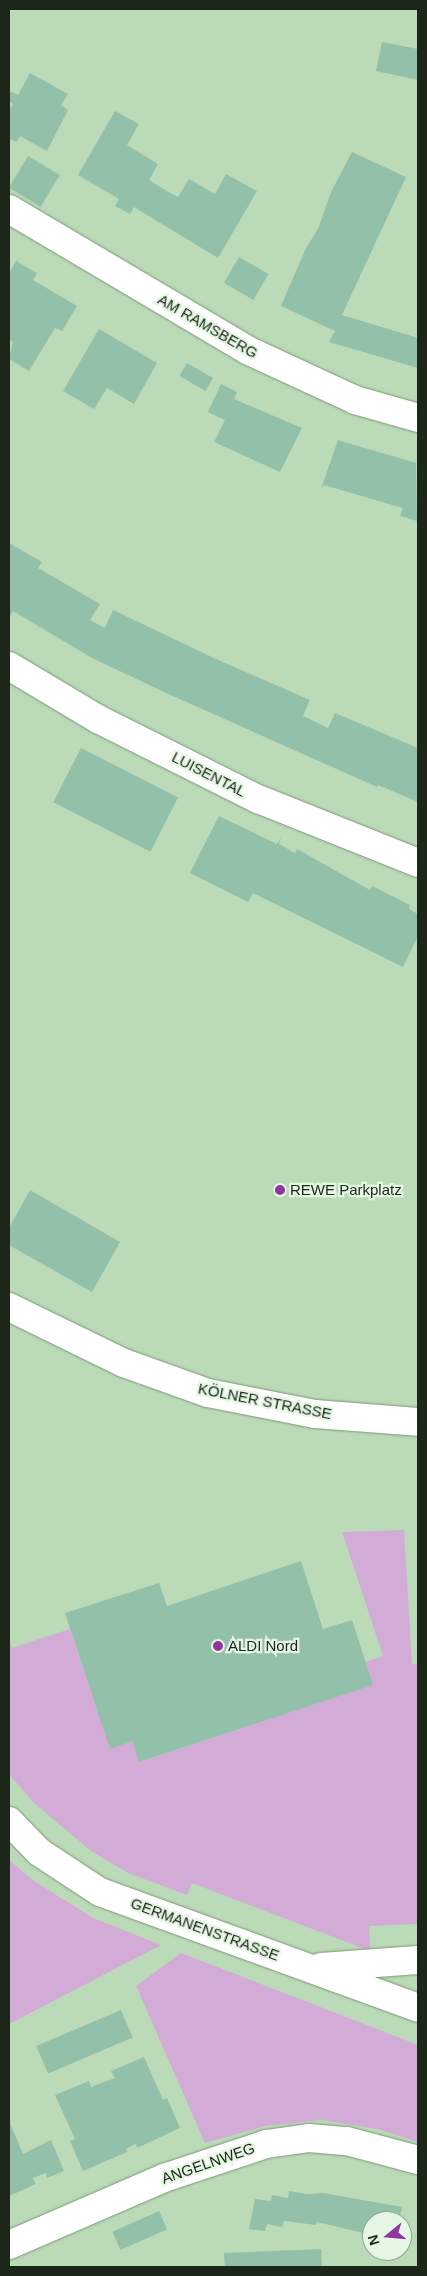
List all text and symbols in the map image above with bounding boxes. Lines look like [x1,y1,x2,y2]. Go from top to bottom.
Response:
street label: AM RAMSBERG [155,290,261,362]
street label: LUISENTAL [169,748,249,800]
place label: REWE Parkplatz [290,1181,402,1199]
marker: REWE Parkplatz [274,1184,286,1196]
street label: KÖLNER STRASSE [197,1379,333,1423]
place label: ALDI Nord [228,1637,298,1655]
marker: ALDI Nord [212,1640,224,1652]
street label: GERMANENSTRASSE [128,1894,282,1964]
street label: ANGELNWEG [159,2139,257,2187]
north arrow [362,2211,412,2261]
text: N [364,2233,383,2247]

